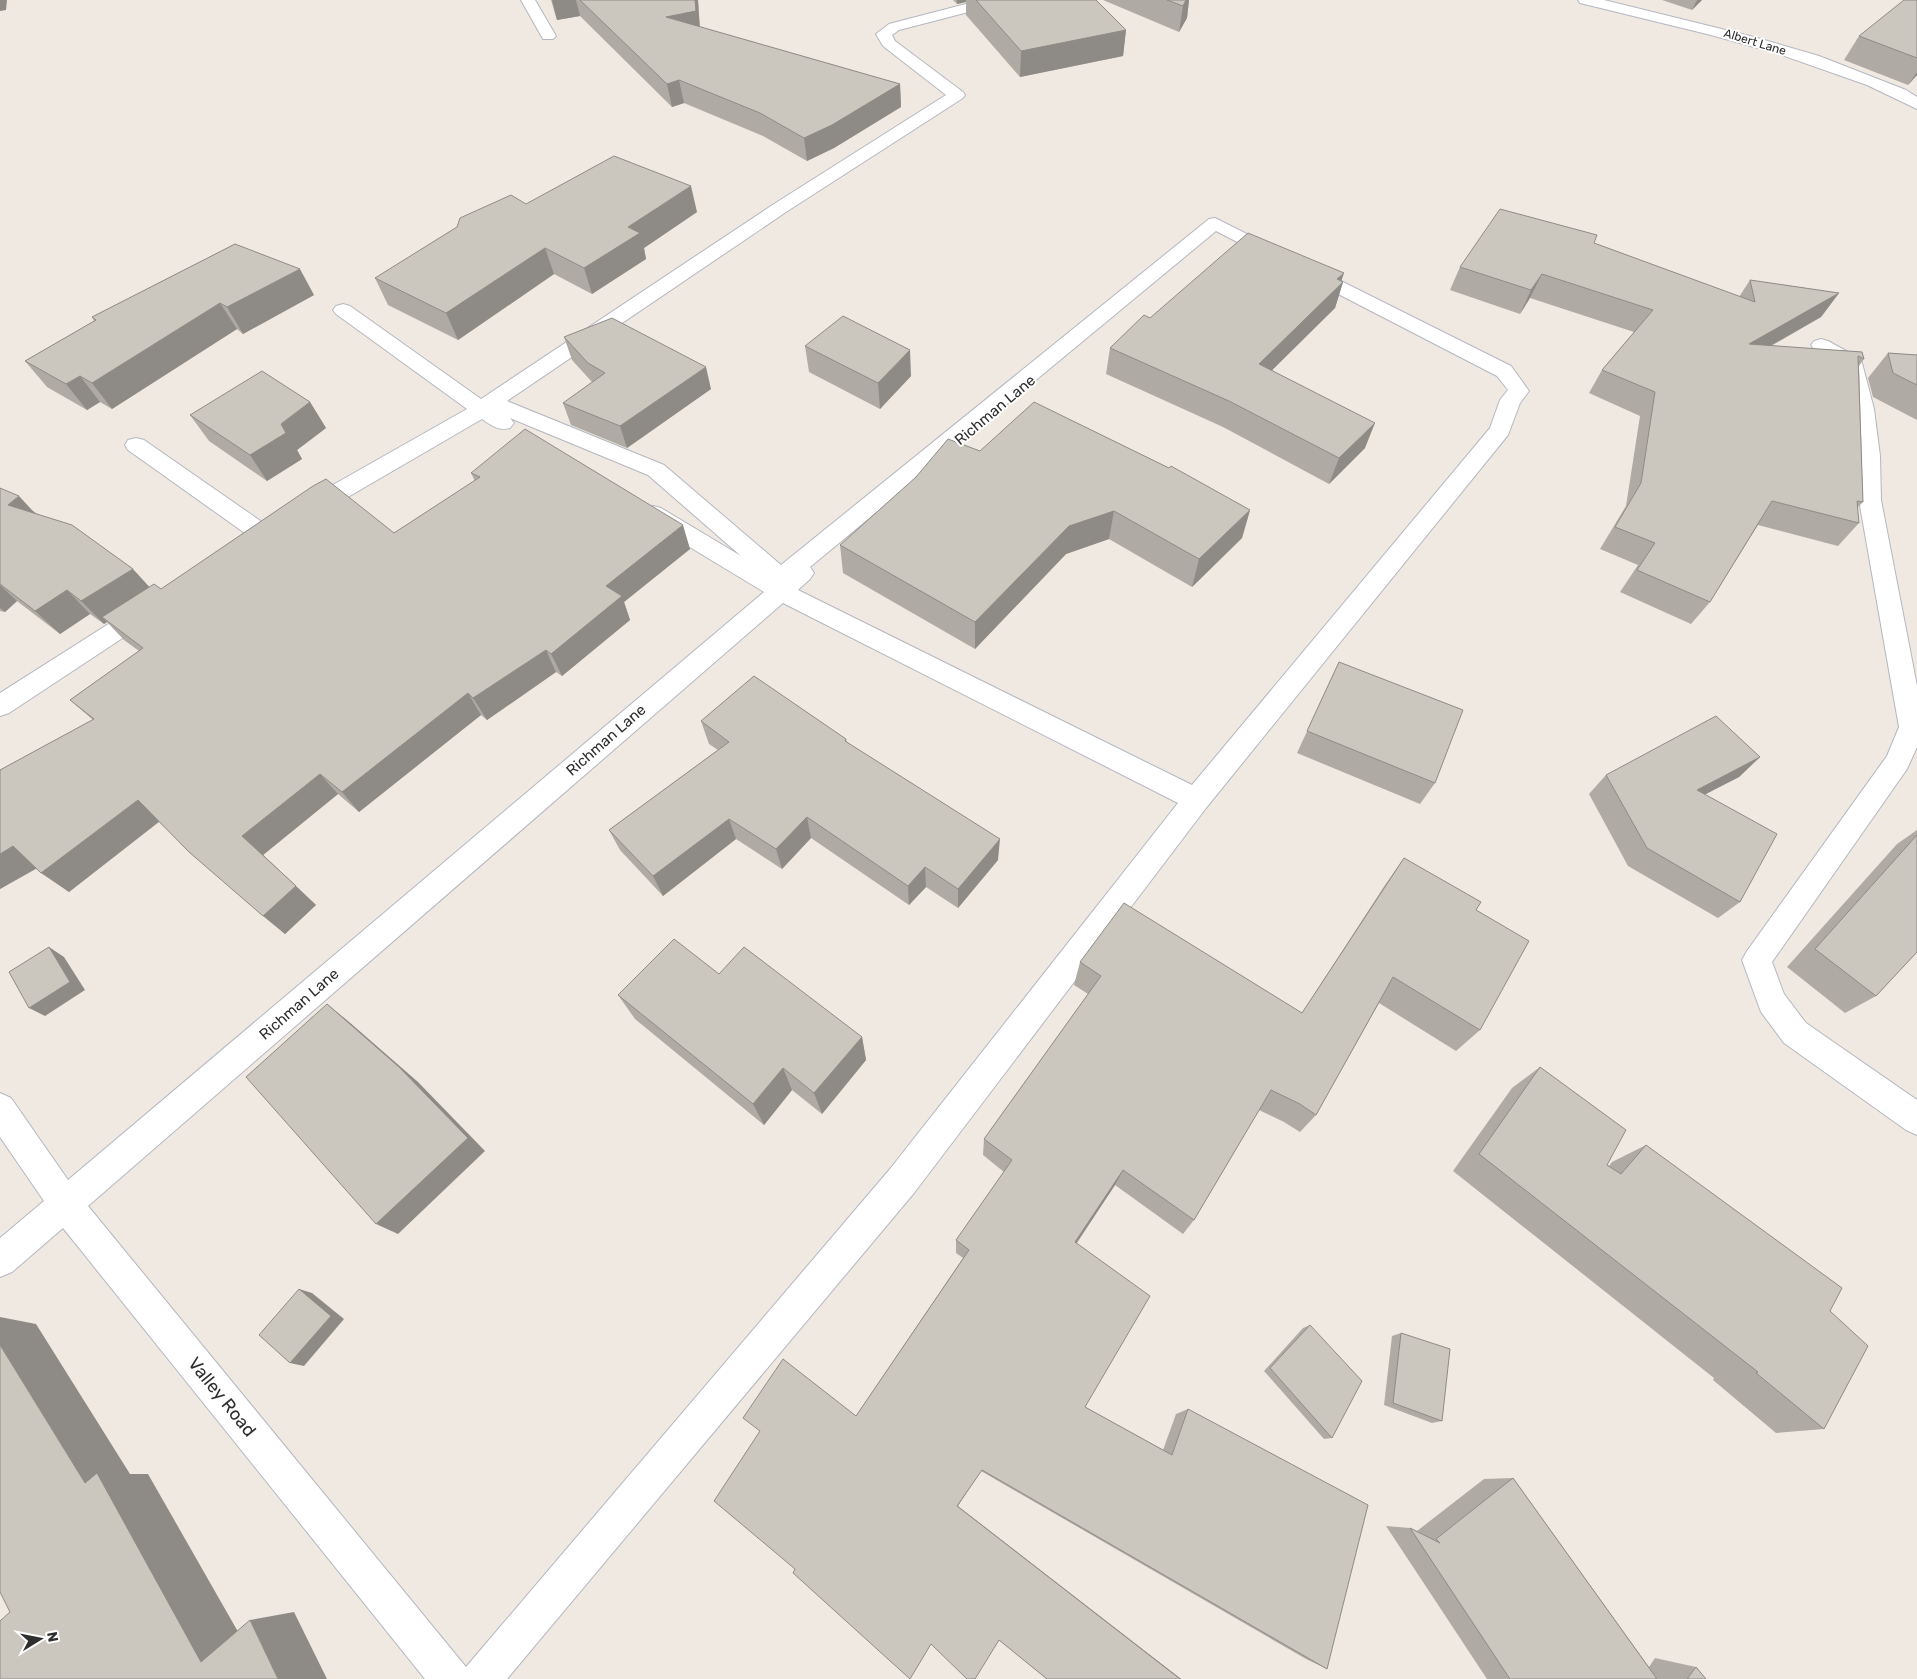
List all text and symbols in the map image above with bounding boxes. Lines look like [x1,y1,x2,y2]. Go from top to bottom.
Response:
street label: Albert Lane [1722,26,1788,58]
street label: Richman Lane [951,371,1039,449]
street label: Richman Lane [563,701,649,779]
street label: Richman Lane [256,965,342,1043]
street label: Valley Road [183,1353,261,1441]
north arrow [15,1614,65,1664]
text: N [43,1630,62,1643]

